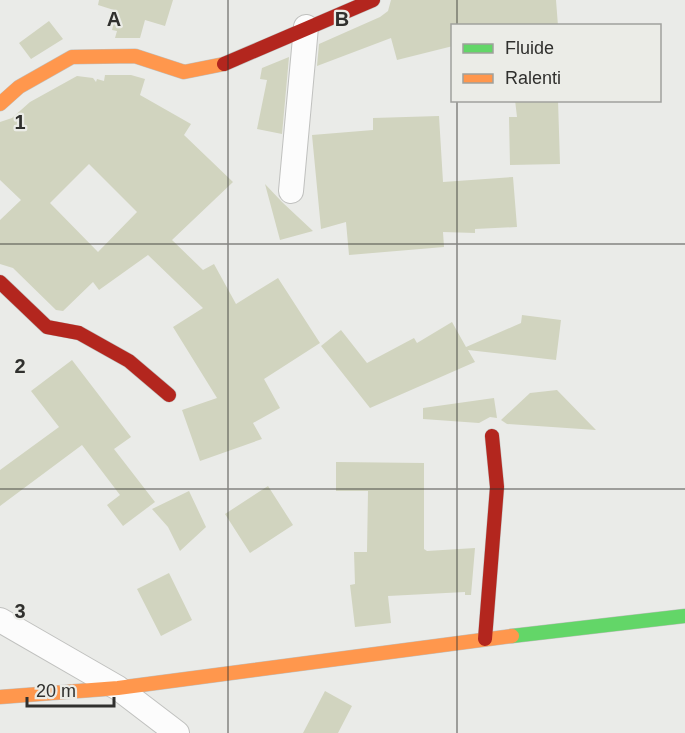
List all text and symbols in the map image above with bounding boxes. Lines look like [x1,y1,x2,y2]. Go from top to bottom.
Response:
text: A [107,8,121,30]
text: B [335,8,349,30]
legend [451,24,661,102]
text: Fluide [505,38,554,58]
text: Ralenti [505,68,561,88]
text: 1 [14,111,26,133]
text: 2 [14,355,26,377]
text: 3 [14,600,26,622]
scale bar [27,670,114,708]
text: 20 m [36,681,76,701]

